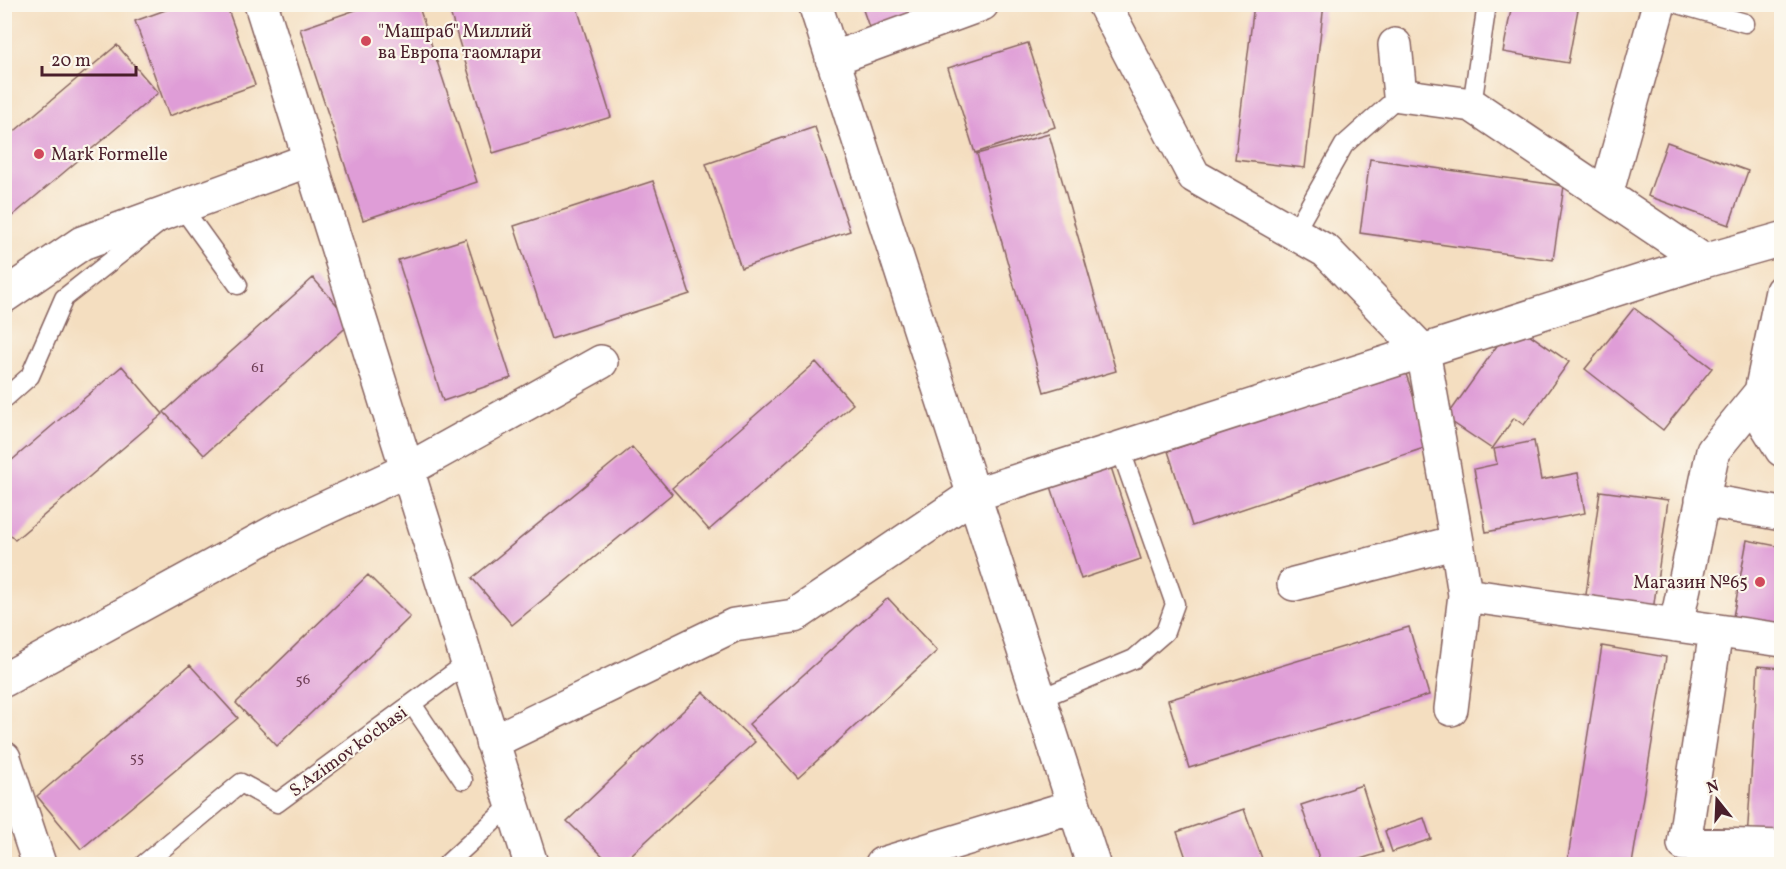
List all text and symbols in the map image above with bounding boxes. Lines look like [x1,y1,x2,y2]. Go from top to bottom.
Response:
place label: "Машраб" Миллий ва Европа таомлари [378,20,541,66]
marker: "Машраб" Миллий ва Европа таомлари [359,34,373,48]
scale bar [42,39,136,77]
text: 20 m [51,49,91,74]
place label: Mark Formelle [51,143,168,168]
marker: Mark Formelle [32,147,46,161]
house number: 61 [251,358,265,379]
place label: Магазин №65 [1633,571,1748,596]
marker: Магазин №65 [1753,575,1767,589]
house number: 56 [296,670,310,691]
street label: S.Azimov ko'chasi [285,701,413,804]
house number: 55 [130,748,144,769]
north arrow [1687,770,1747,830]
text: N [1704,775,1722,800]

